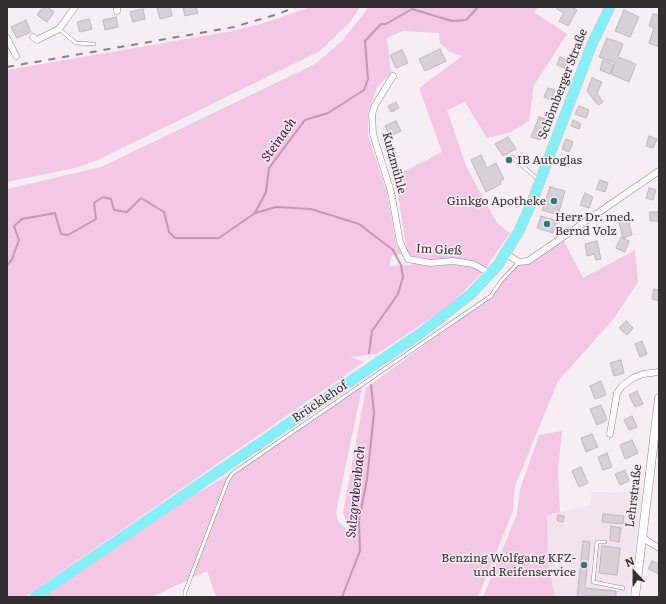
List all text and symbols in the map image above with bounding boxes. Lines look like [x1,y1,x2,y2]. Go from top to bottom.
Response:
street label: Schömberger Straße [535,27,591,141]
water label: Steinach [258,115,300,165]
street label: Kutzmühle [379,130,409,196]
place label: IB Autoglas [517,153,582,167]
marker: IB Autoglas [504,155,514,165]
place label: Ginkgo Apotheke [447,194,546,208]
marker: Ginkgo Apotheke [549,196,559,206]
place label: Herr Dr. med. Bernd Volz [555,210,635,238]
marker: Herr Dr. med. Bernd Volz [542,219,552,229]
street label: Im Gieß [416,242,462,258]
street label: Brücklehof [289,378,351,426]
water label: Sulzgrabenbach [343,445,369,539]
street label: Lehrstraße [623,464,645,528]
place label: Benzing Wolfgang KFZ- und Reifenservice [441,551,576,579]
north arrow [614,552,654,592]
text: N [622,552,637,570]
marker: Benzing Wolfgang KFZ- und Reifenservice [579,560,589,570]

